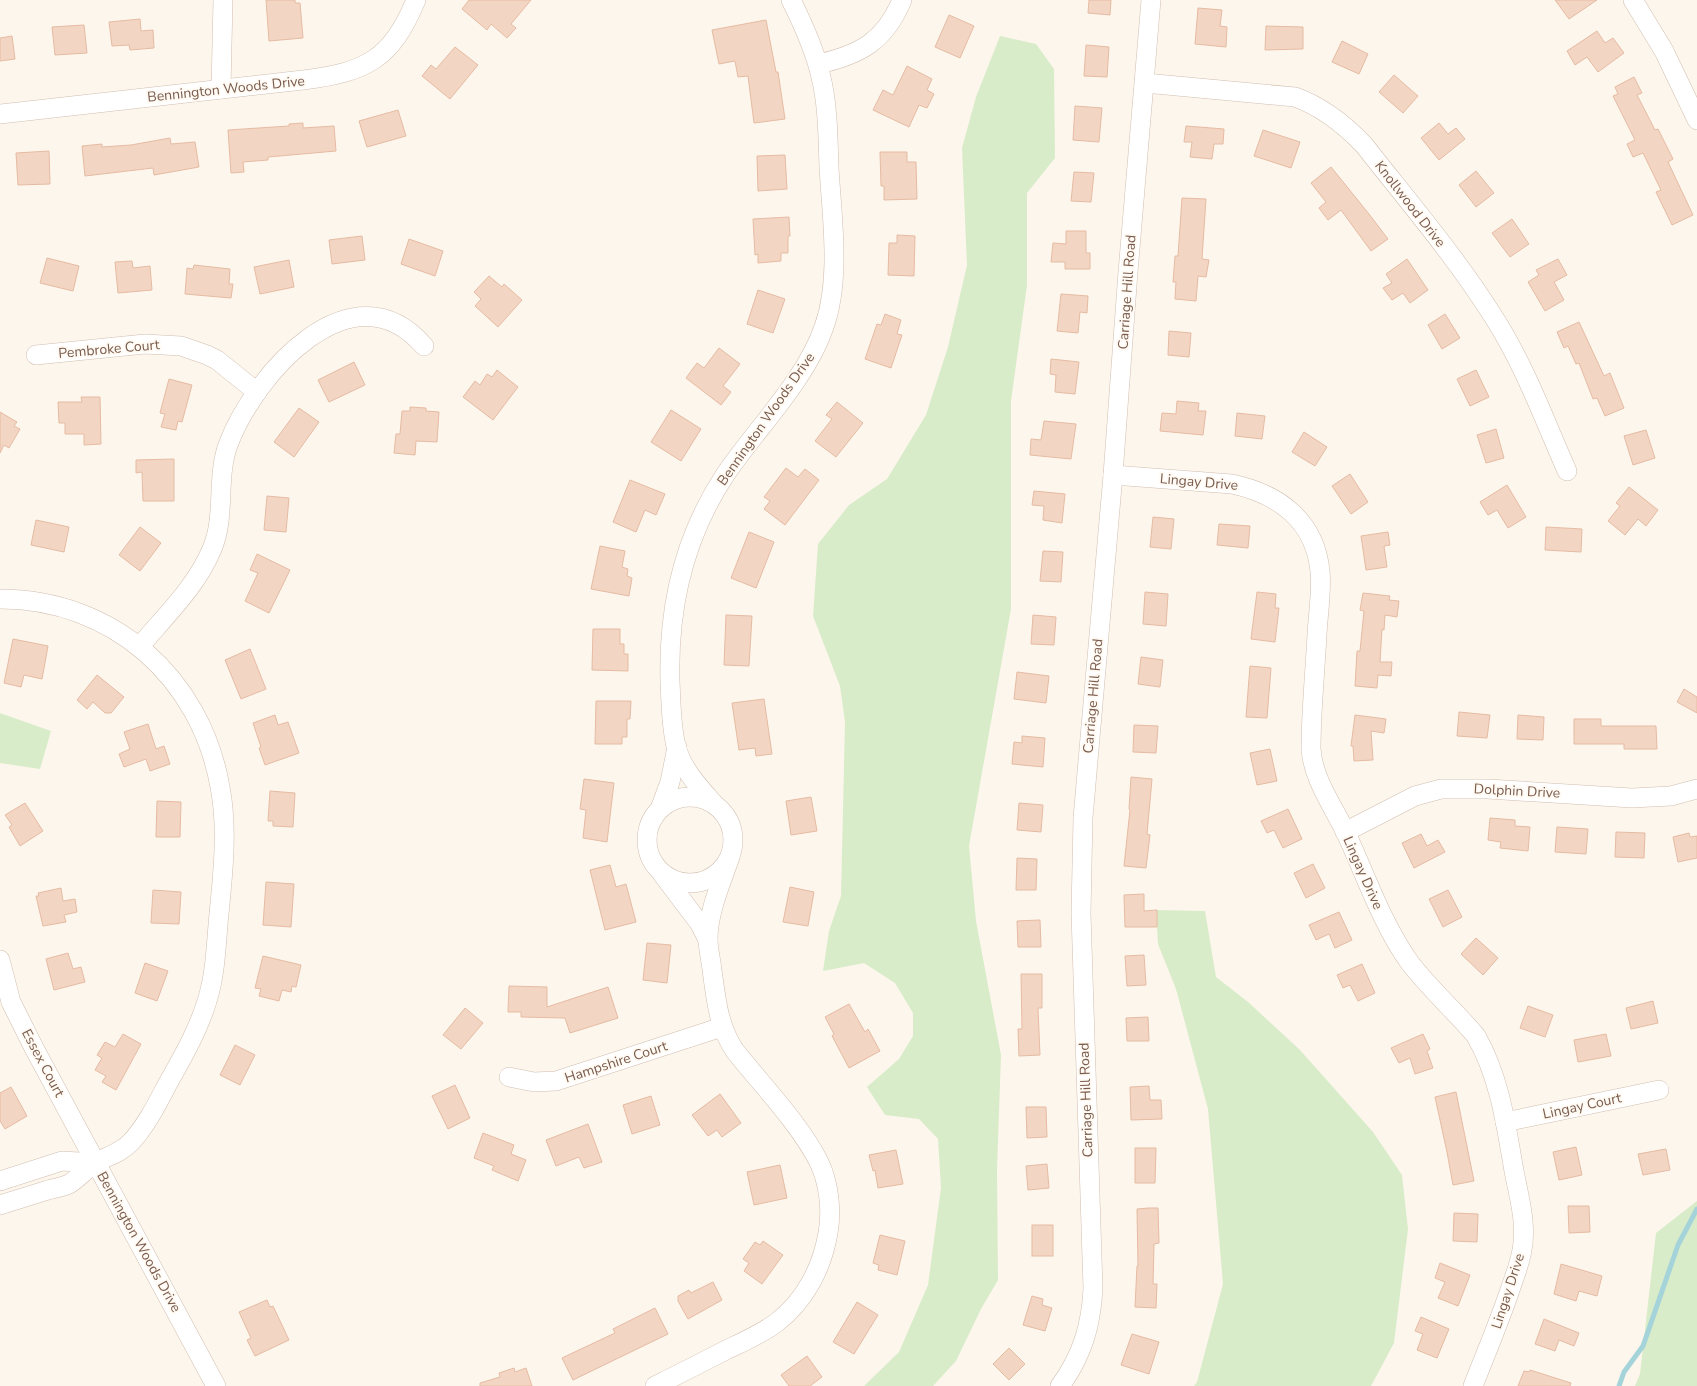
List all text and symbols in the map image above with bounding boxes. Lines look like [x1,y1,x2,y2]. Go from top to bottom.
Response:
street label: Bennington Woods Drive [146,71,306,107]
street label: Knollwood Drive [1370,157,1450,251]
street label: Carriage Hill Road [1114,234,1140,350]
street label: Pembroke Court [58,335,161,363]
street label: Bennington Woods Drive [713,349,819,489]
street label: Lingay Drive [1159,469,1239,495]
street label: Carriage Hill Road [1079,638,1107,754]
street label: Dolphin Drive [1473,779,1561,803]
street label: Lingay Drive [1338,833,1388,913]
street label: Essex Court [17,1026,69,1101]
street label: Hampshire Court [562,1036,670,1088]
street label: Carriage Hill Road [1075,1042,1097,1158]
street label: Lingay Court [1541,1088,1623,1124]
street label: Bennington Woods Drive [92,1168,186,1316]
street label: Lingay Drive [1487,1251,1529,1331]

